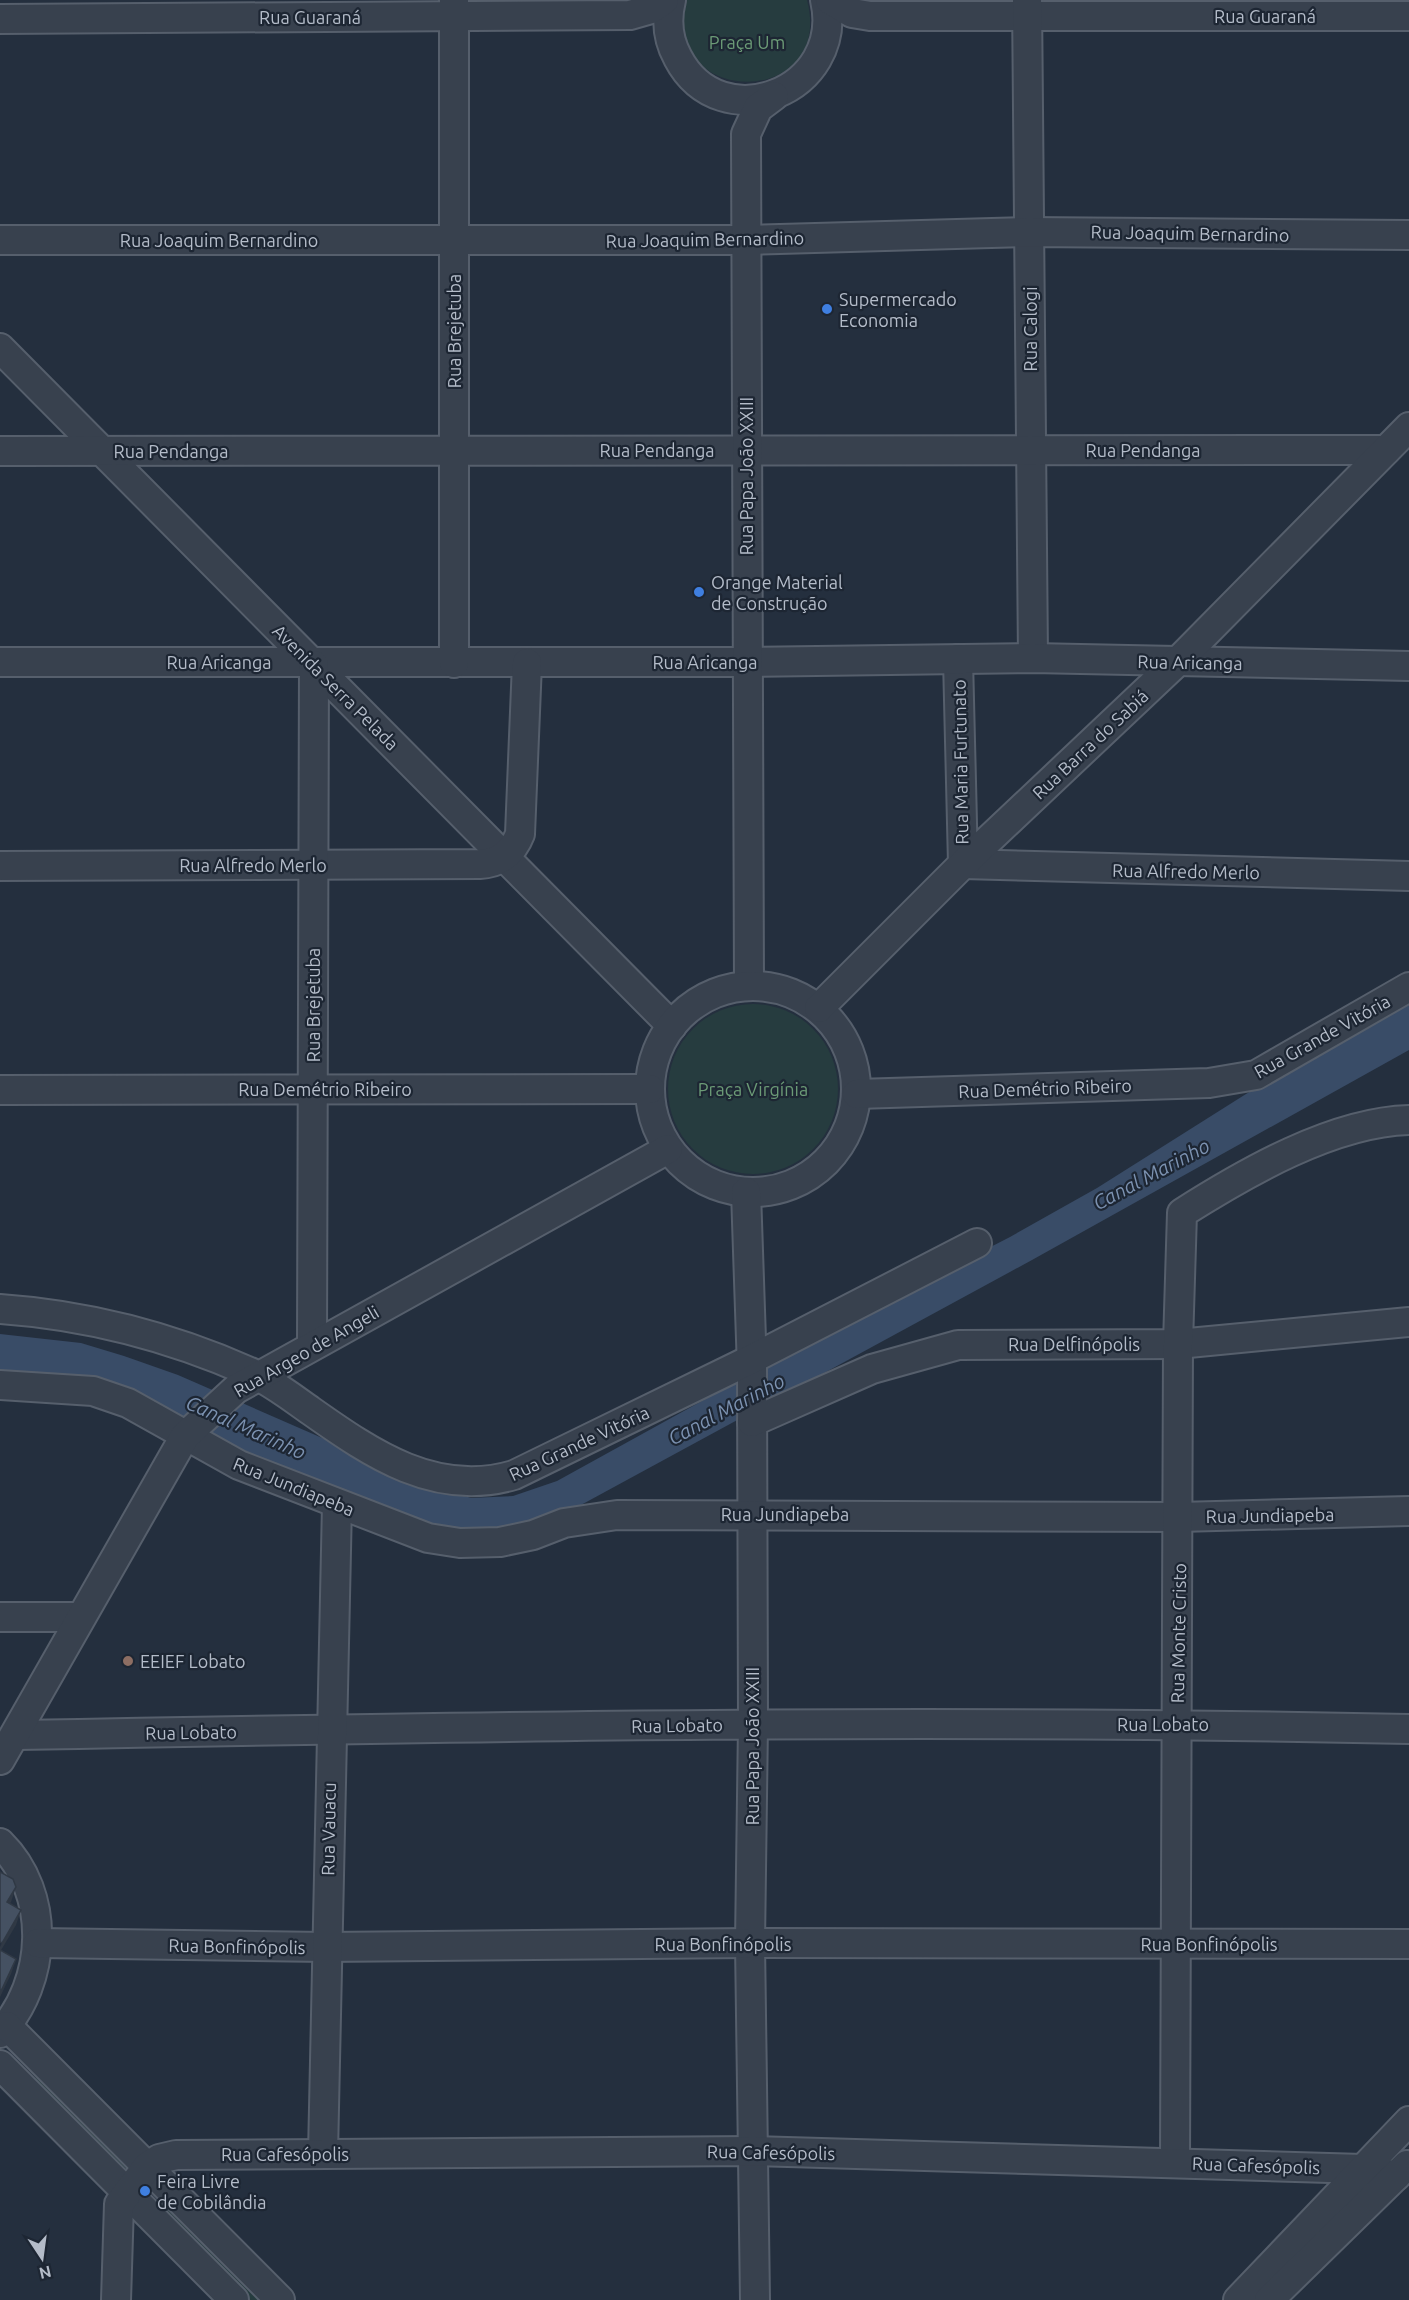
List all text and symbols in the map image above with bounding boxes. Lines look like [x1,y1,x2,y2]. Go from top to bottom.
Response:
street label: Rua Guaraná [1214,6,1316,26]
street label: Rua Guaraná [259,7,361,27]
park label: Praça Um [709,32,785,52]
street label: Rua Joaquim Bernardino [1091,221,1289,245]
street label: Rua Joaquim Bernardino [606,227,804,251]
street label: Rua Joaquim Bernardino [120,230,318,250]
street label: Rua Brejetuba [444,274,464,388]
street label: Rua Calogi [1020,286,1040,372]
place label: Supermercado Economia [839,289,957,330]
marker: Supermercado Economia [820,302,834,316]
street label: Rua Papa João XXIII [736,397,756,555]
street label: Rua Pendanga [599,440,715,460]
street label: Rua Pendanga [1085,440,1201,460]
street label: Rua Pendanga [113,441,229,461]
place label: Orange Material de Construção [711,572,843,613]
marker: Orange Material de Construção [692,585,706,599]
street label: Avenida Serra Pelada [269,620,403,754]
street label: Rua Aricanga [1137,651,1243,673]
street label: Rua Aricanga [166,652,272,672]
street label: Rua Aricanga [652,652,758,672]
street label: Rua Maria Furtunato [949,679,971,845]
street label: Rua Barra do Sabiá [1028,685,1152,803]
street label: Rua Alfredo Merlo [179,855,327,875]
street label: Rua Alfredo Merlo [1112,860,1260,882]
street label: Rua Brejetuba [303,948,323,1062]
street label: Rua Grande Vitória [1251,990,1393,1082]
street label: Rua Demétrio Ribeiro [958,1075,1132,1101]
street label: Rua Demétrio Ribeiro [238,1079,412,1099]
park label: Praça Virgínia [698,1079,808,1099]
water label: Canal Marinho [1089,1134,1213,1214]
street label: Rua Argeo de Angeli [230,1301,382,1401]
street label: Rua Delfinópolis [1008,1334,1140,1354]
water label: Canal Marinho [664,1369,788,1449]
water label: Canal Marinho [183,1390,310,1464]
street label: Rua Grande Vitória [506,1402,652,1484]
street label: Rua Jundiapeba [231,1453,357,1519]
street label: Rua Jundiapeba [721,1504,849,1524]
street label: Rua Jundiapeba [1205,1504,1335,1526]
street label: Rua Monte Cristo [1167,1563,1189,1703]
place label: EEIEF Lobato [140,1651,246,1671]
marker: EEIEF Lobato [121,1654,135,1668]
street label: Rua Papa João XXIII [742,1667,762,1825]
street label: Rua Lobato [631,1714,723,1736]
street label: Rua Lobato [1117,1714,1209,1734]
street label: Rua Lobato [145,1721,237,1743]
street label: Rua Vauacu [317,1782,339,1876]
street label: Rua Bonfinópolis [654,1934,792,1954]
street label: Rua Bonfinópolis [1140,1934,1278,1954]
street label: Rua Bonfinópolis [168,1935,306,1957]
street label: Rua Cafesópolis [707,2141,835,2163]
street label: Rua Cafesópolis [221,2144,349,2164]
street label: Rua Cafesópolis [1192,2153,1321,2177]
place label: Feira Livre de Cobilândia [157,2171,266,2212]
marker: Feira Livre de Cobilândia [138,2184,152,2198]
north arrow [12,2228,72,2288]
text: N [38,2263,53,2283]

